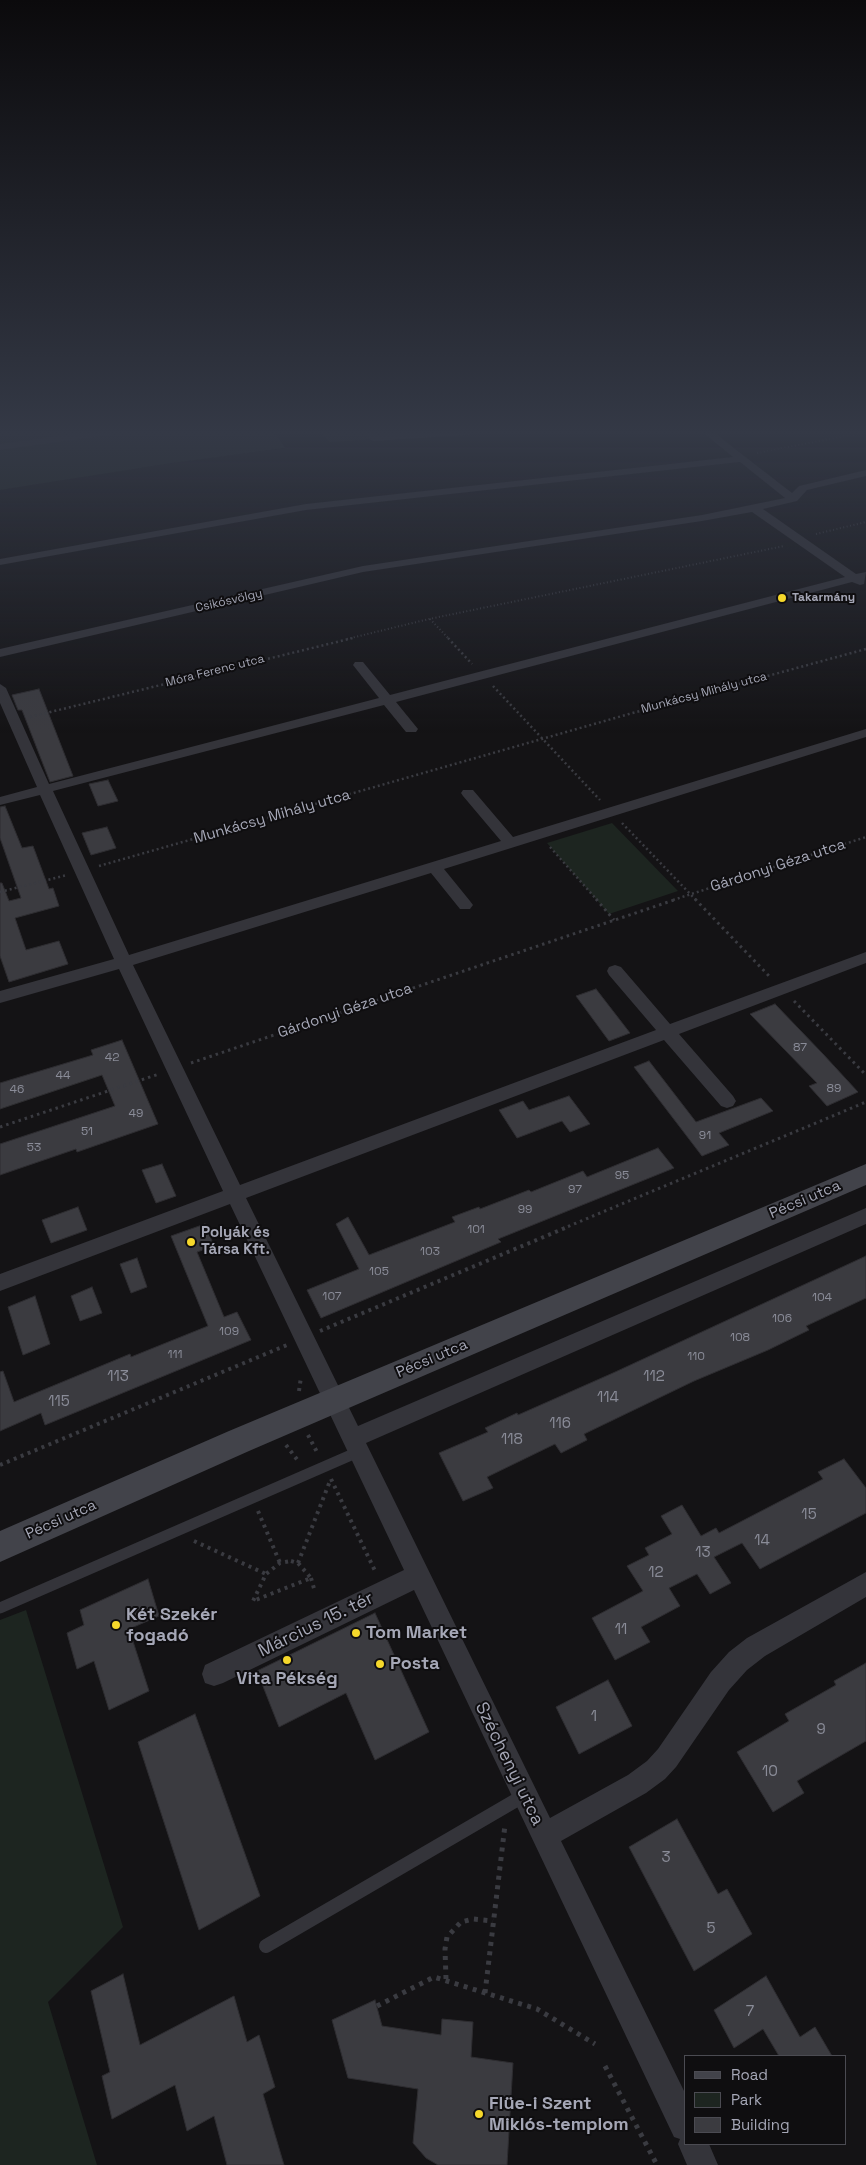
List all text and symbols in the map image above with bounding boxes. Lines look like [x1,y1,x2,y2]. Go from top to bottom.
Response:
street label: Csikósvölgy [194,586,264,616]
place label: Takarmány [792,591,855,605]
marker: Takarmány [776,592,788,604]
street label: Móra Ferenc utca [164,652,266,690]
street label: Munkácsy Mihály utca [639,669,769,717]
street label: Munkácsy Mihály utca [192,786,352,848]
street label: Gárdonyi Géza utca [708,836,848,896]
street label: Gárdonyi Géza utca [276,980,414,1042]
house number: 87 [793,1041,807,1055]
house number: 42 [105,1051,119,1065]
house number: 44 [56,1069,70,1083]
house number: 89 [827,1082,841,1096]
house number: 46 [10,1083,24,1097]
house number: 49 [129,1107,143,1121]
house number: 51 [81,1125,93,1139]
house number: 91 [699,1129,711,1143]
house number: 53 [27,1141,41,1155]
house number: 95 [615,1169,629,1183]
street label: Pécsi utca [767,1177,843,1223]
house number: 97 [568,1183,582,1197]
house number: 99 [518,1203,532,1217]
house number: 101 [467,1223,485,1237]
place label: Polyák és Társa Kft. [201,1224,270,1259]
marker: Polyák és Társa Kft. [185,1236,197,1248]
house number: 103 [420,1245,440,1259]
house number: 105 [369,1265,389,1279]
house number: 107 [322,1290,342,1304]
house number: 104 [812,1291,832,1305]
house number: 106 [772,1312,792,1326]
house number: 109 [219,1325,239,1339]
house number: 108 [730,1331,750,1345]
street label: Pécsi utca [394,1336,470,1382]
house number: 111 [167,1348,183,1362]
house number: 110 [687,1350,705,1364]
house number: 113 [107,1368,129,1386]
house number: 112 [643,1368,665,1386]
house number: 114 [597,1389,619,1407]
house number: 115 [48,1393,70,1411]
house number: 116 [549,1415,571,1433]
house number: 118 [501,1431,523,1449]
street label: Pécsi utca [23,1496,99,1544]
house number: 15 [801,1506,817,1524]
house number: 14 [754,1532,770,1550]
house number: 13 [695,1544,711,1562]
house number: 12 [648,1564,664,1582]
street label: Március 15. tér [255,1588,377,1662]
place label: Két Szekér fogadó [126,1604,217,1646]
marker: Két Szekér fogadó [110,1619,122,1631]
house number: 11 [615,1621,627,1639]
place label: Tom Market [366,1622,467,1644]
marker: Tom Market [350,1627,362,1639]
place label: Posta [390,1653,440,1675]
marker: Vita Pékség [281,1654,293,1666]
marker: Posta [374,1658,386,1670]
place label: Vita Pékség [236,1668,338,1690]
street label: Széchenyi utca [470,1699,548,1829]
house number: 1 [591,1708,597,1726]
house number: 9 [816,1721,826,1739]
house number: 10 [762,1763,778,1781]
house number: 3 [661,1849,671,1867]
house number: 5 [707,1920,715,1938]
house number: 7 [746,2003,754,2021]
legend [684,2055,846,2145]
text: Road [731,2065,768,2084]
text: Park [731,2090,762,2109]
place label: Flüe-i Szent Miklós-templom [489,2093,629,2136]
marker: Flüe-i Szent Miklós-templom [473,2108,485,2120]
text: Building [731,2115,790,2134]

